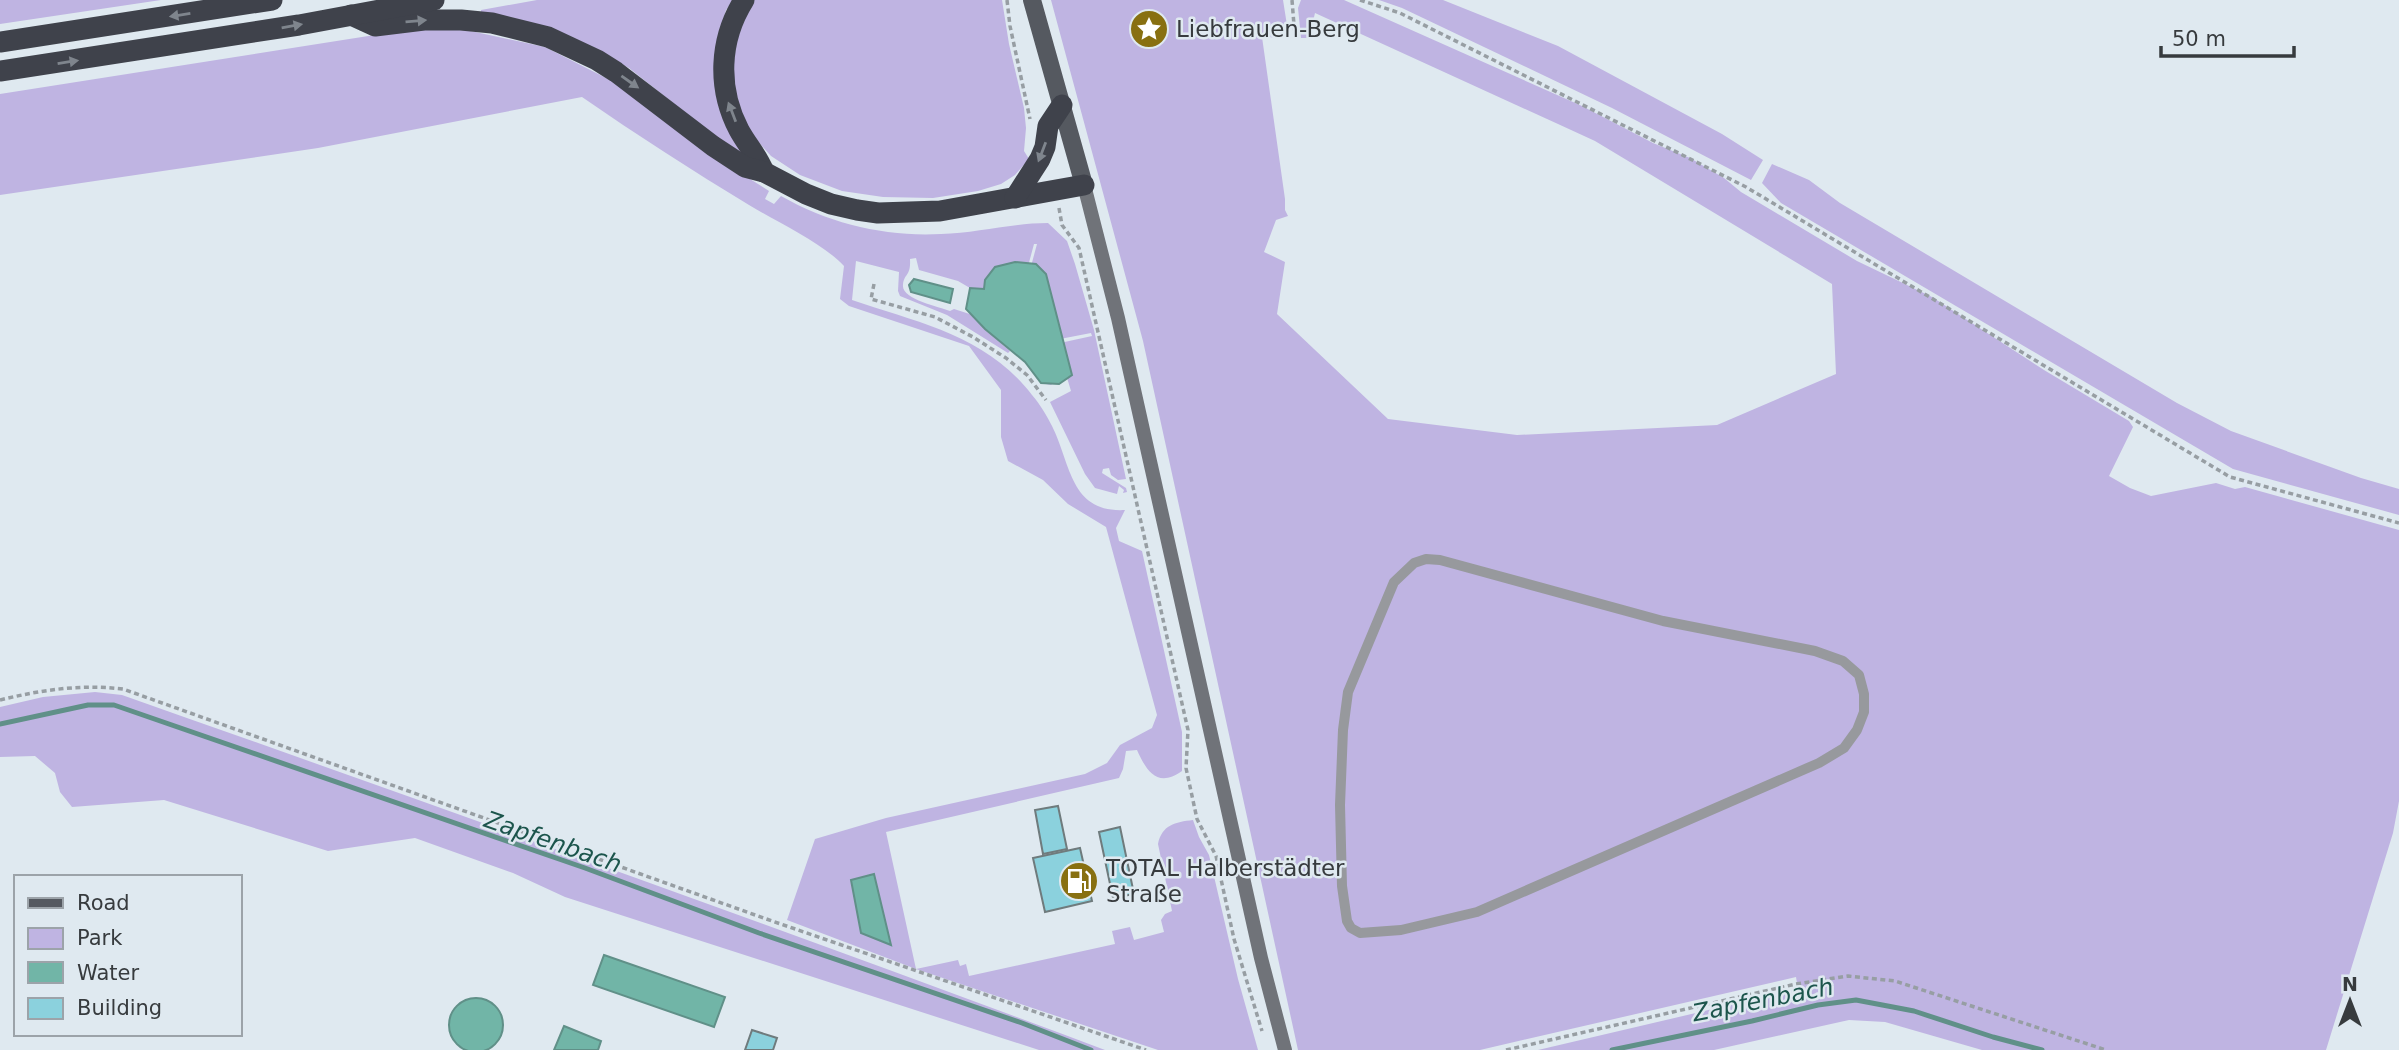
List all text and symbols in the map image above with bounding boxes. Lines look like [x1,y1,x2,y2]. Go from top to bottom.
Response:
place icon: Liebfrauen-Berg [1128,8,1170,50]
one-way arrow [169,10,191,21]
scale bar [2161,14,2294,58]
one-way arrow [406,15,428,26]
place label: Liebfrauen-Berg [1176,16,1360,42]
one-way arrow [281,20,303,31]
text: 50 m [2172,27,2226,51]
one-way arrow [57,56,79,67]
one-way arrow [621,75,640,88]
one-way arrow [726,102,737,123]
one-way arrow [1036,142,1047,163]
water label: Zapfenbach [480,805,625,879]
place label: TOTAL Halberstädter Straße [1105,855,1345,907]
fuel station icon: TOTAL Halberstädter Straße [1058,860,1100,902]
legend [14,875,242,1036]
text: Road [77,891,130,915]
text: Park [77,926,123,950]
text: Water [77,961,139,985]
north arrow [2315,966,2385,1036]
water label: Zapfenbach [1689,973,1836,1028]
text: N [2342,973,2358,995]
text: Building [77,996,162,1020]

